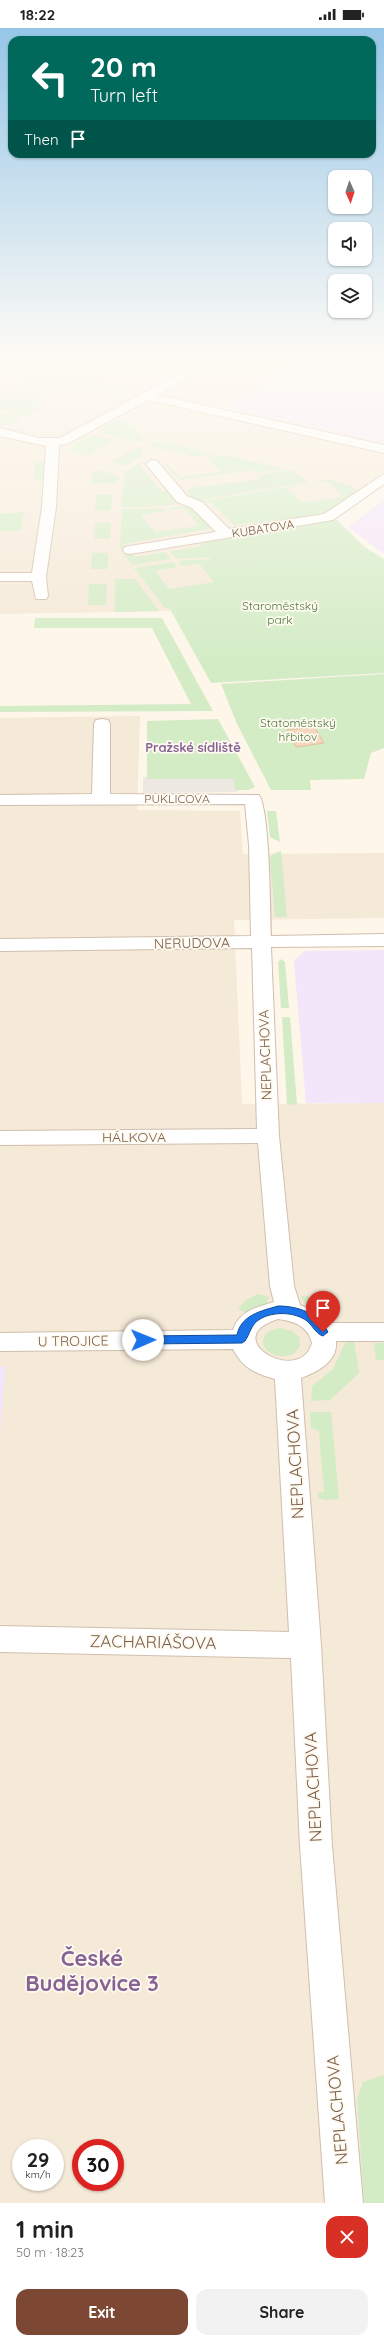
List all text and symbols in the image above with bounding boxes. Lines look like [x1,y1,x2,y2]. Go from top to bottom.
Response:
text: 18:22 [20,5,55,24]
text: 20 m [90,49,157,84]
icon: left [24,52,76,104]
text: Turn left [90,84,158,107]
icon: arrive [67,128,89,150]
text: Then [24,130,59,149]
north arrow [328,170,372,214]
map controls [328,170,372,318]
button: sound [328,222,372,266]
button: layers [328,274,372,318]
street label: KUBATOVA [231,516,295,541]
park label: Staroměstský park [242,598,318,627]
park label: Statoměstský hřbitov [260,715,336,744]
district label: Pražské sídliště [145,739,241,755]
street label: PUKLICOVA [144,791,210,806]
street label: NERUDOVA [154,933,230,953]
street label: NEPLACHOVA [254,1009,276,1101]
street label: HÁLKOVA [102,1128,166,1146]
pin [306,1291,340,1332]
icon: arrive [312,1297,334,1319]
position arrow [122,1319,164,1361]
street label: U TROJICE [38,1331,109,1351]
street label: NEPLACHOVA [281,1409,308,1520]
street label: ZACHARIÁŠOVA [89,1630,217,1653]
street label: NEPLACHOVA [299,1732,326,1843]
district label: České Budějovice 3 [25,1944,159,1997]
street label: NEPLACHOVA [321,2054,352,2166]
speed limit sign: 30 [72,2139,124,2191]
text: 29 [27,2147,49,2172]
text: km/h [25,2168,51,2181]
text: 1 min [16,2214,74,2244]
button: close [326,2216,368,2258]
text: 50 m · 18:23 [16,2244,84,2260]
button: Exit [16,2289,188,2335]
button: Share [196,2289,368,2335]

